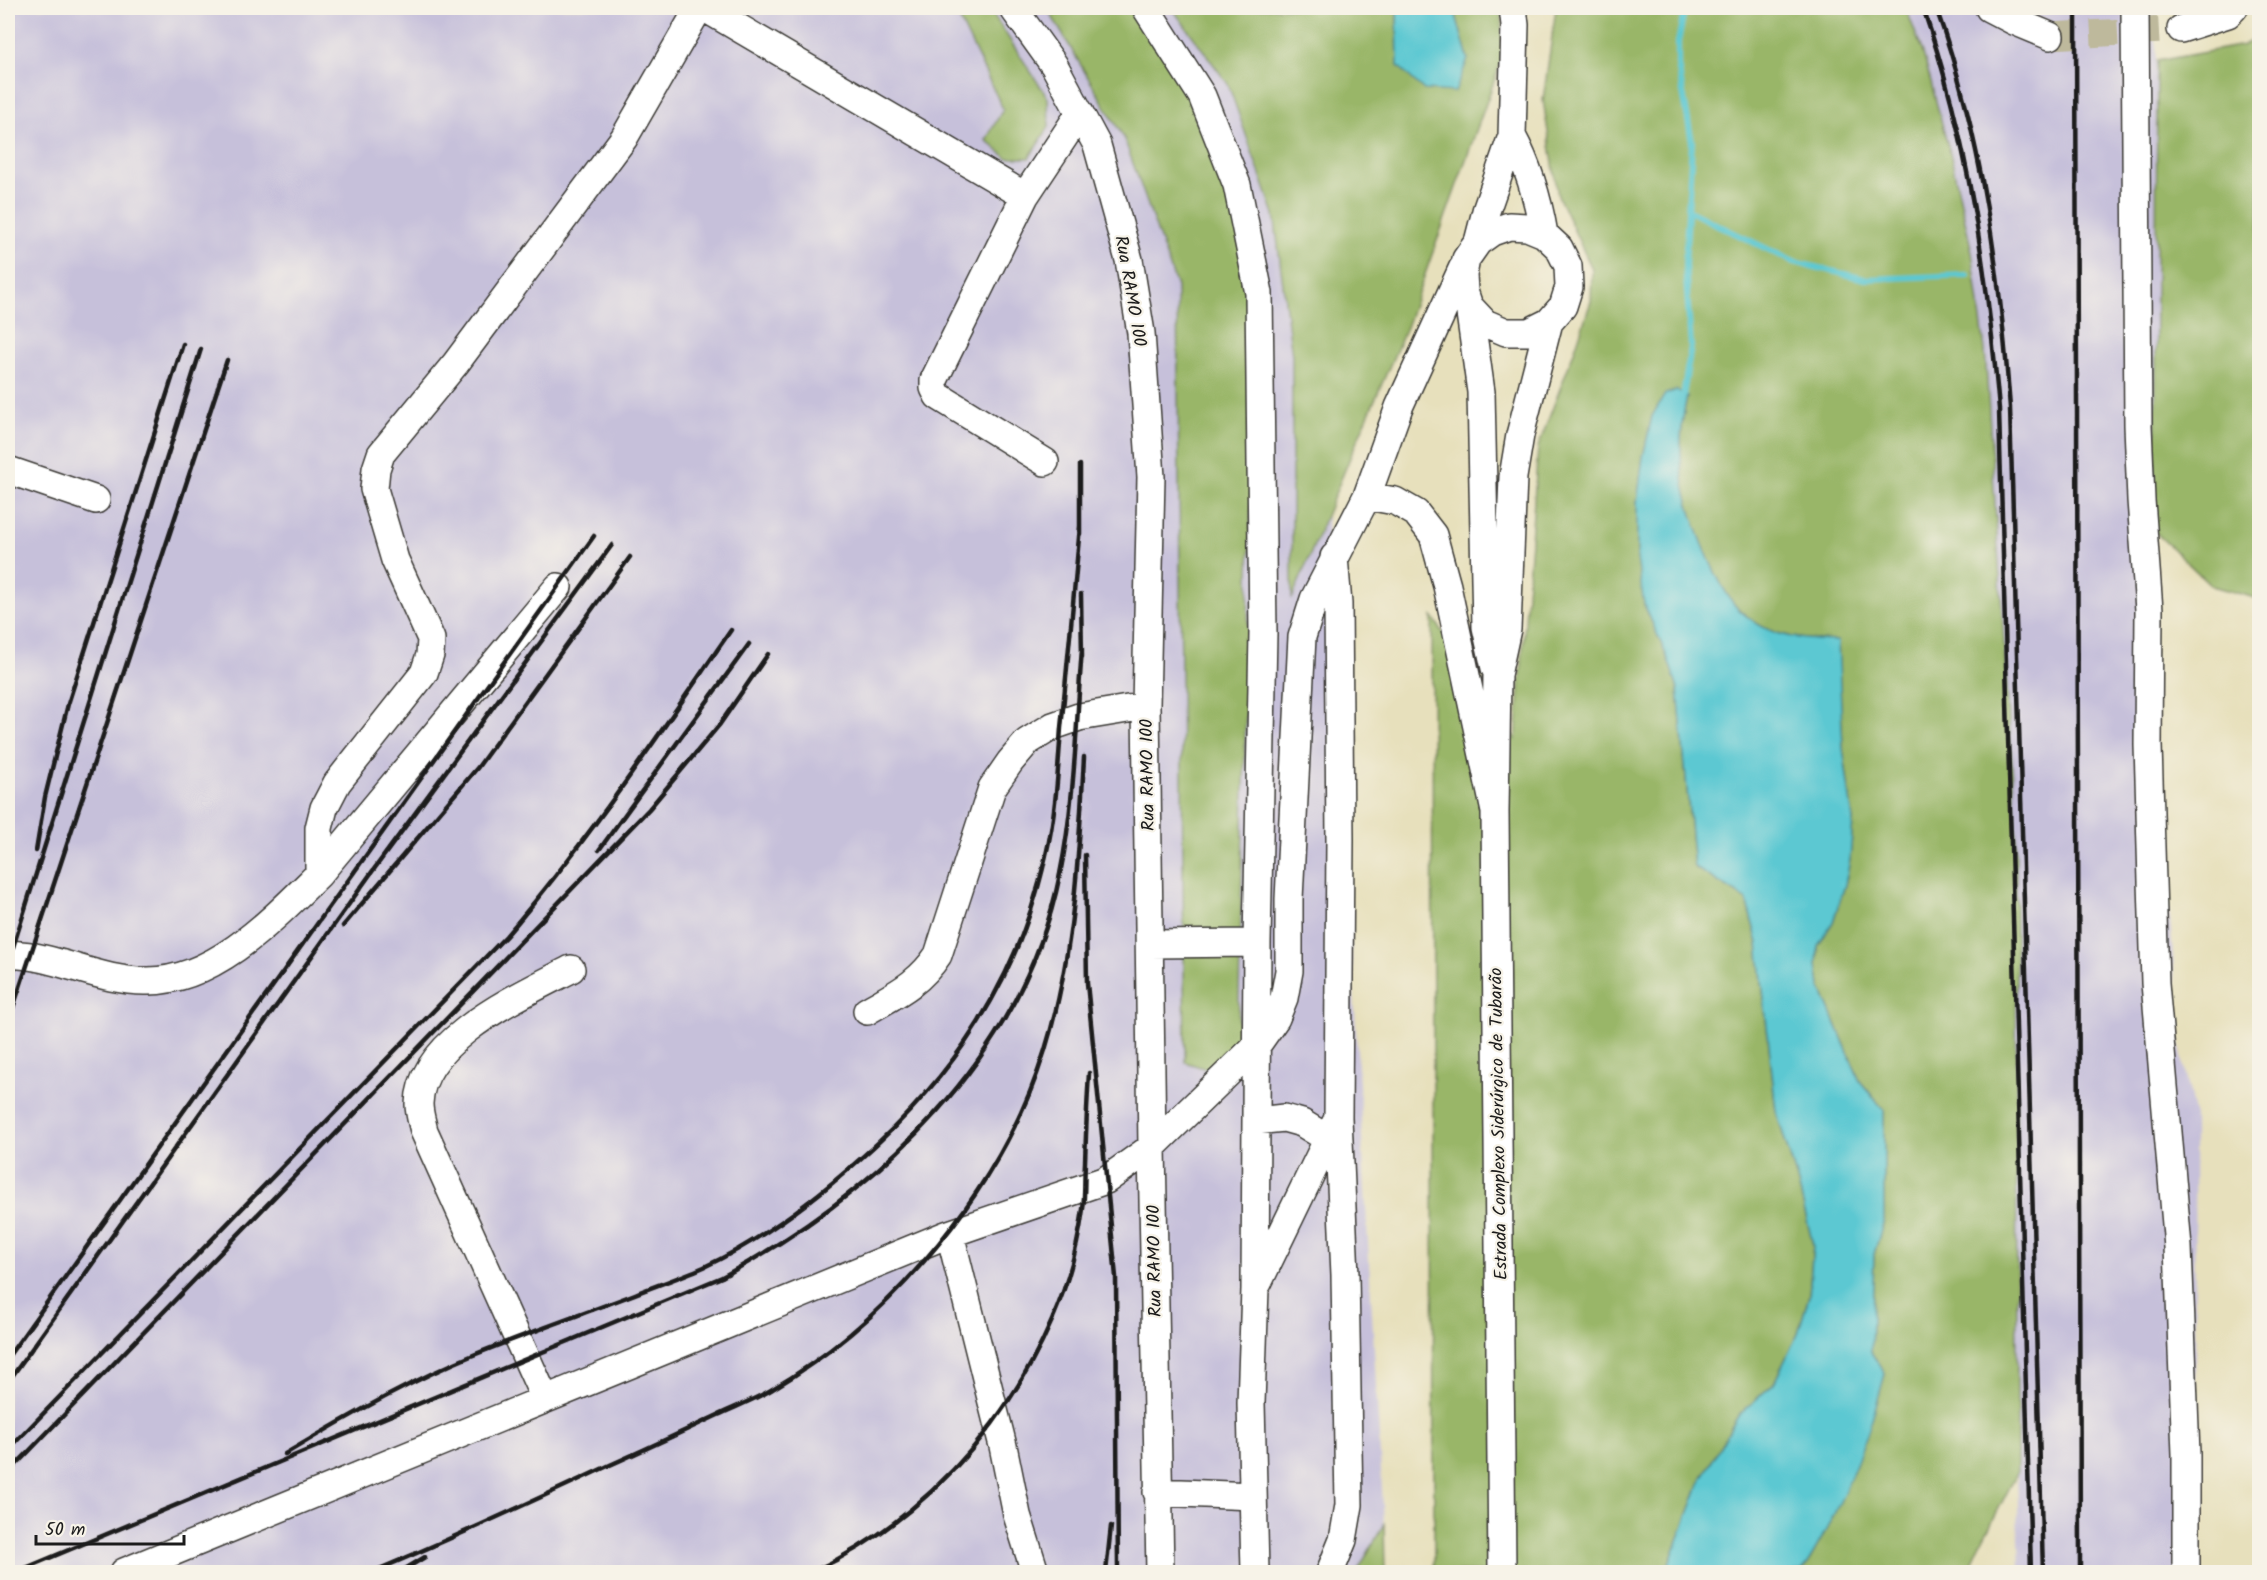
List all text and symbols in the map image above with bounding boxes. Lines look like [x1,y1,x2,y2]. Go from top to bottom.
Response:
street label: Rua RAMO 100 [1105,233,1154,349]
street label: Rua RAMO 100 [1133,719,1164,831]
street label: Estrada Complexo Siderúrgico de Tubarão [1482,968,1517,1280]
street label: Rua RAMO 100 [1140,1205,1171,1317]
scale bar [36,1508,184,1546]
text: 50 m [45,1516,85,1545]

